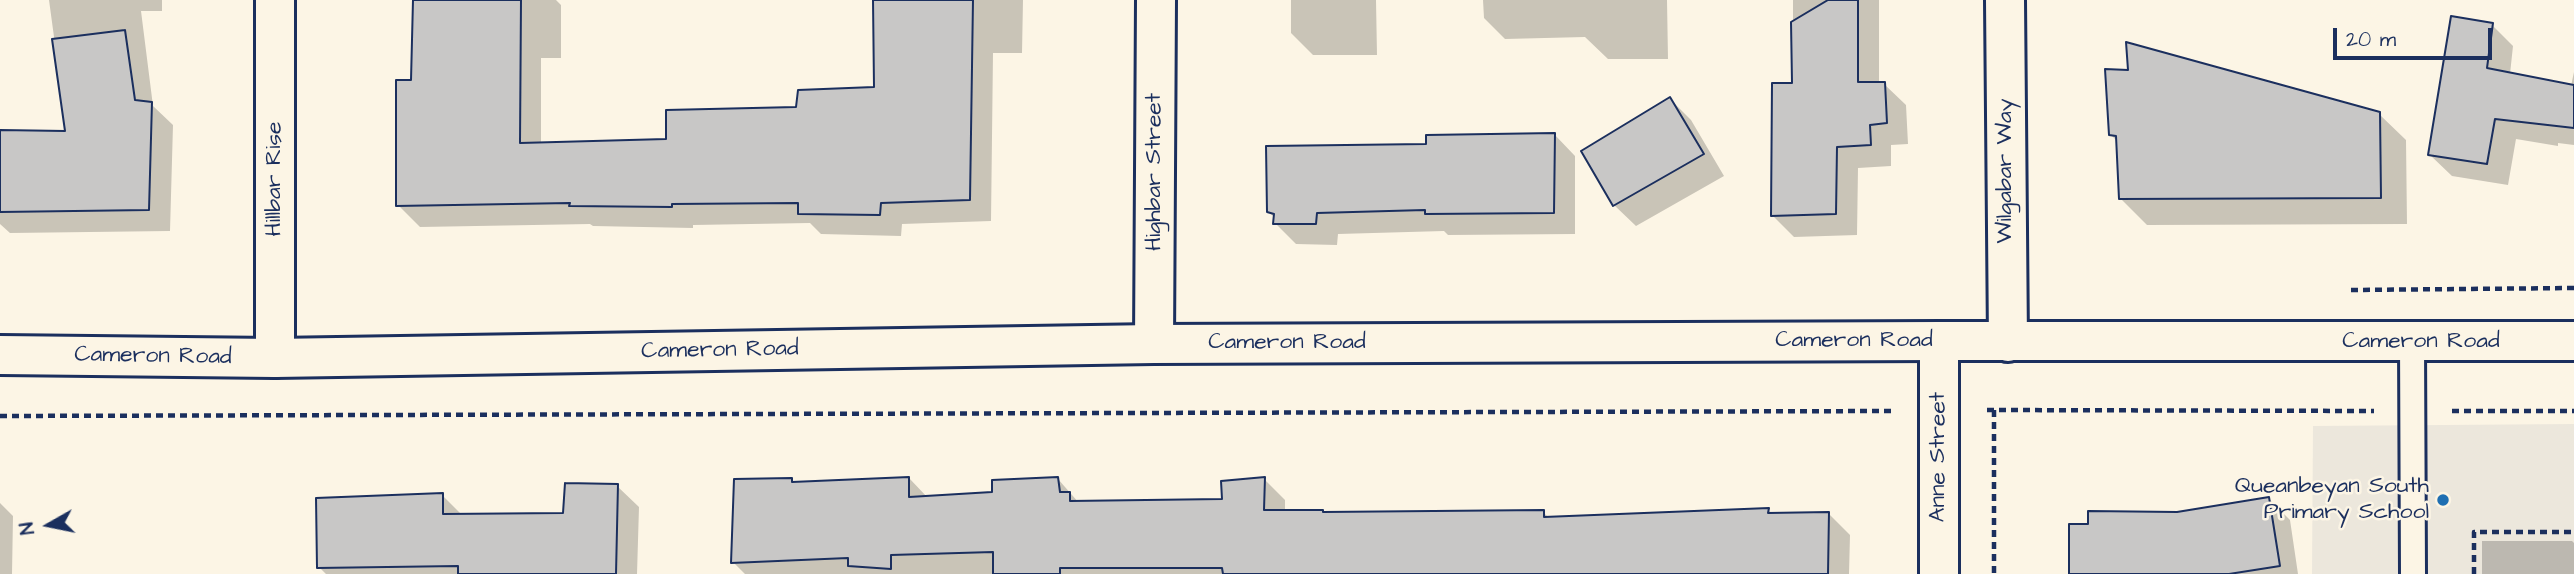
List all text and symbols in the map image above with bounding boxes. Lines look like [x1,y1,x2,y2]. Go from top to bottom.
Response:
scale bar [2336,14,2495,58]
text: 20 m [2346,25,2396,54]
street label: Highbar Street [1141,93,1169,251]
street label: Wilgabar Way [1992,99,2020,243]
street label: Hillbar Rise [261,121,289,237]
street label: Cameron Road [1775,327,1933,355]
street label: Cameron Road [2342,328,2500,356]
street label: Cameron Road [1208,329,1366,357]
street label: Cameron Road [641,336,799,366]
street label: Cameron Road [74,342,232,372]
street label: Anne Street [1925,392,1953,522]
place label: Queanbeyan South Primary School [2235,473,2429,527]
north arrow [14,490,84,560]
marker: Queanbeyan South Primary School [2435,492,2451,508]
text: N [13,520,42,536]

